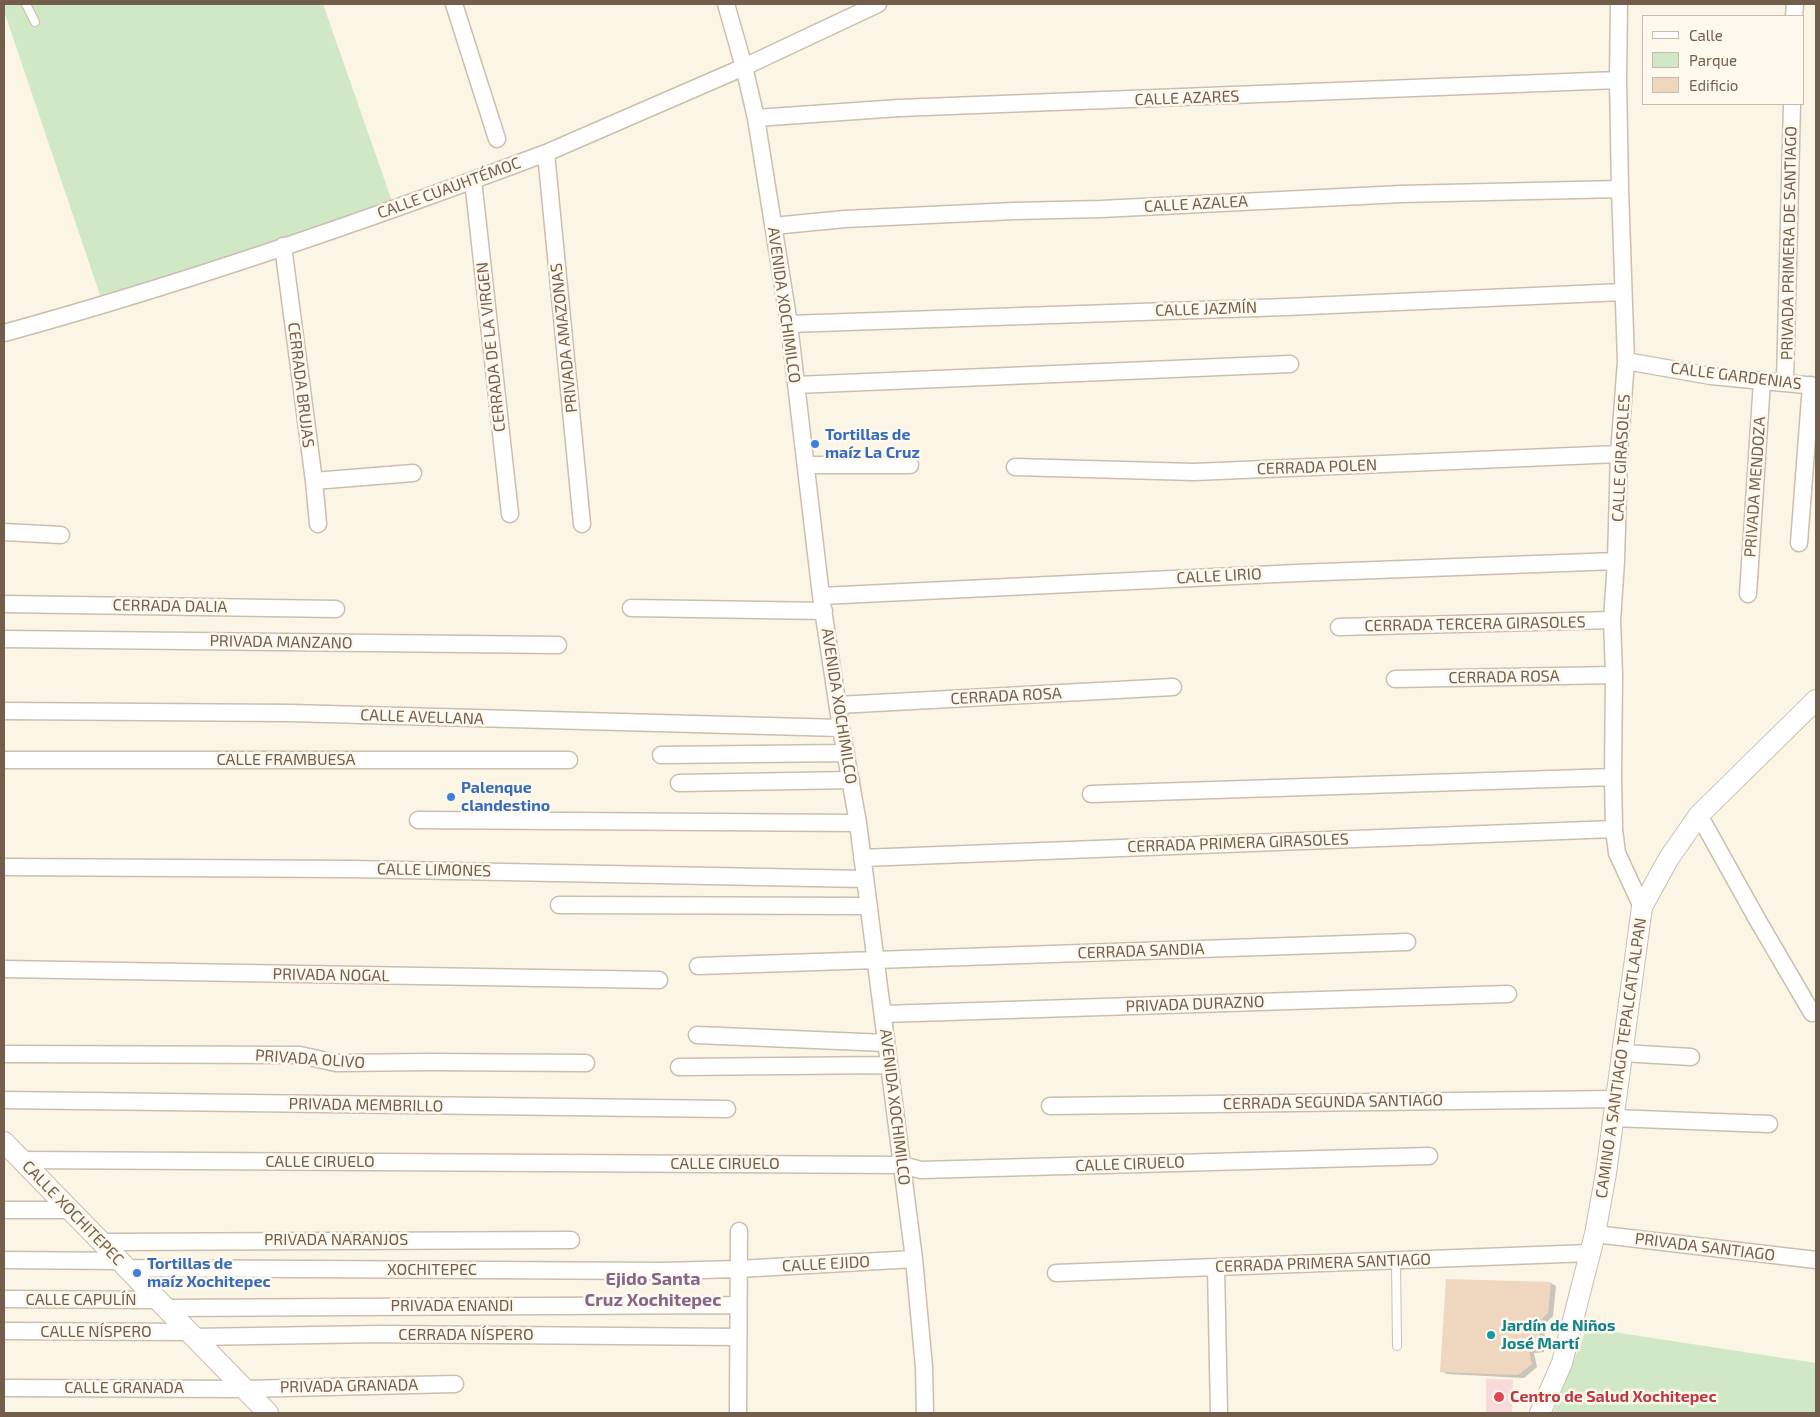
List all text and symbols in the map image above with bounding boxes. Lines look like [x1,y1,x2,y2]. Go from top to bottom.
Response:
legend [1642,15,1805,105]
text: Calle [1689,26,1723,44]
text: Parque [1689,51,1737,69]
text: Edificio [1689,76,1738,94]
street label: CALLE AZARES [1134,87,1240,109]
street label: PRIVADA PRIMERA DE SANTIAGO [1777,126,1801,360]
street label: CALLE CUAUHTÉMOC [375,153,523,223]
street label: CALLE AZALEA [1143,192,1249,216]
street label: AVENIDA XOCHIMILCO [764,226,804,384]
street label: CERRADA DE LA VIRGEN [473,261,509,433]
street label: PRIVADA AMAZONAS [547,262,581,414]
street label: CALLE JAZMÍN [1155,298,1257,320]
street label: CERRADA BRUJAS [284,321,318,449]
street label: CALLE GARDENIAS [1669,358,1803,394]
street label: CALLE GIRASOLES [1608,394,1634,522]
street label: PRIVADA MENDOZA [1740,416,1770,558]
place label: Tortillas de maíz La Cruz [825,425,920,463]
marker: Tortillas de maíz La Cruz [809,438,821,450]
street label: CERRADA POLEN [1256,455,1378,479]
street label: CALLE LIRIO [1176,564,1262,588]
street label: CERRADA DALIA [112,595,228,617]
street label: CERRADA TERCERA GIRASOLES [1364,612,1586,636]
street label: AVENIDA XOCHIMILCO [817,627,861,785]
street label: PRIVADA MANZANO [209,631,353,653]
street label: CERRADA ROSA [1448,666,1560,688]
street label: CERRADA ROSA [950,683,1062,709]
street label: CALLE AVELLANA [360,705,484,729]
street label: CALLE FRAMBUESA [216,750,356,770]
place label: Palenque clandestino [461,778,550,816]
marker: Palenque clandestino [445,791,457,803]
street label: CERRADA PRIMERA GIRASOLES [1127,830,1349,856]
street label: CALLE LIMONES [377,859,491,881]
street label: CAMINO A SANTIAGO TEPALCATLALPAN [1592,916,1650,1200]
street label: CERRADA SANDIA [1077,939,1205,963]
street label: PRIVADA NOGAL [272,964,390,986]
street label: PRIVADA DURAZNO [1125,992,1265,1016]
street label: AVENIDA XOCHIMILCO [876,1028,914,1186]
street label: PRIVADA OLIVO [254,1046,366,1072]
street label: CERRADA SEGUNDA SANTIAGO [1223,1090,1443,1114]
street label: PRIVADA MEMBRILLO [289,1094,443,1116]
street label: CALLE CIRUELO [265,1152,375,1172]
street label: CALLE CIRUELO [1075,1152,1185,1176]
street label: CALLE CIRUELO [670,1154,780,1174]
street label: CALLE XOCHITEPEC [18,1157,128,1269]
street label: PRIVADA SANTIAGO [1634,1229,1776,1265]
street label: PRIVADA NARANJOS [264,1230,408,1250]
street label: CERRADA PRIMERA SANTIAGO [1215,1250,1431,1276]
street label: CALLE EJIDO [782,1252,870,1276]
place label: Tortillas de maíz Xochitepec [147,1254,271,1292]
street label: XOCHITEPEC [387,1260,477,1280]
marker: Tortillas de maíz Xochitepec [131,1267,143,1279]
district label: Ejido Santa Cruz Xochitepec [585,1268,721,1310]
street label: CALLE CAPULÍN [26,1290,136,1310]
street label: PRIVADA ENANDI [390,1296,514,1316]
place label: Jardín de Niños José Martí [1501,1316,1615,1354]
street label: CALLE NÍSPERO [40,1322,152,1342]
street label: CERRADA NÍSPERO [398,1325,534,1345]
marker: Jardín de Niños José Martí [1485,1329,1497,1341]
street label: PRIVADA GRANADA [280,1375,418,1397]
street label: CALLE GRANADA [64,1378,184,1398]
place label: Centro de Salud Xochitepec [1510,1387,1717,1407]
marker: Centro de Salud Xochitepec [1492,1390,1506,1404]

